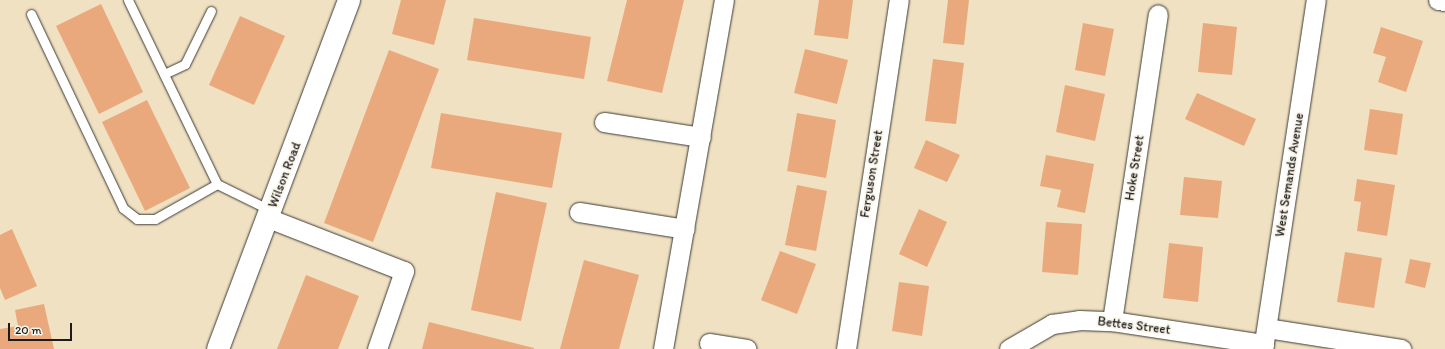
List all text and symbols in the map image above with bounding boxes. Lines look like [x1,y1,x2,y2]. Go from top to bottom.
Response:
street label: West Semands Avenue [1273,112,1307,238]
street label: Ferguson Street [857,129,887,219]
street label: Hoke Street [1122,134,1148,202]
street label: Wilson Road [265,140,305,210]
street label: Bettes Street [1097,314,1171,338]
scale bar [10,315,74,341]
text: 20 m [15,323,42,337]

